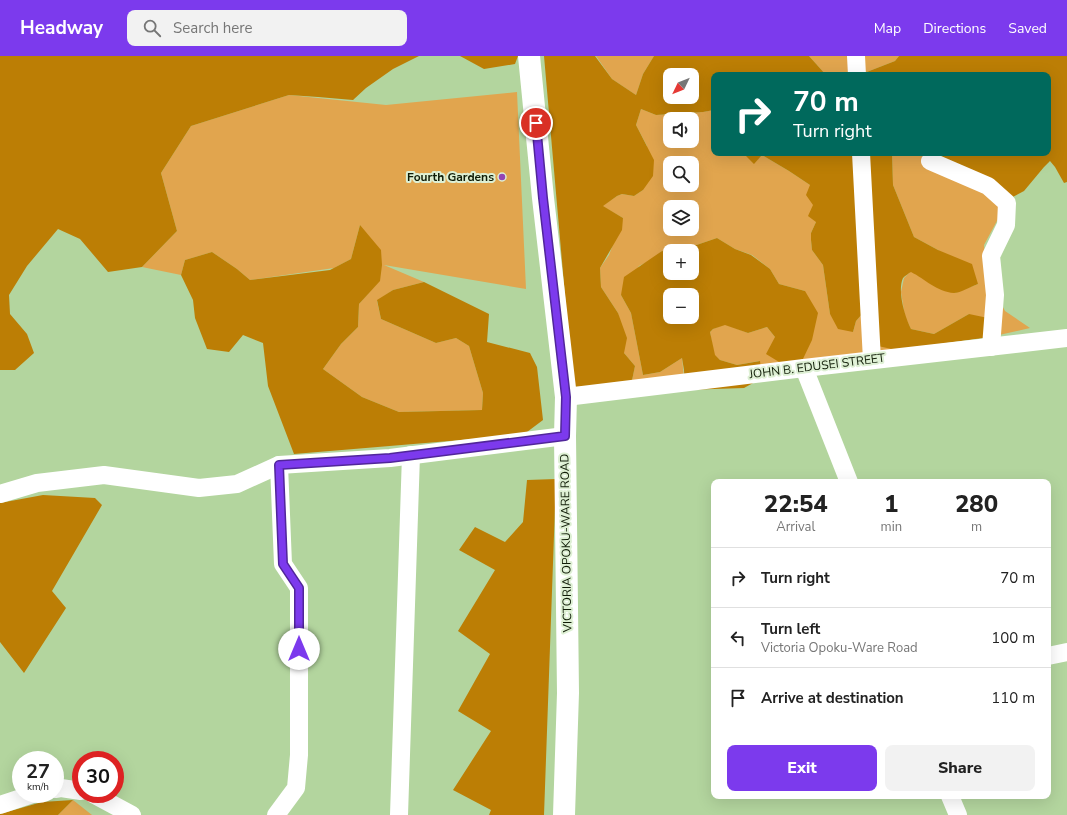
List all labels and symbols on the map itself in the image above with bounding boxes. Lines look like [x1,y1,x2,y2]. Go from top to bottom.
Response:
north arrow [663,68,699,104]
pin [519,106,553,140]
place label: Fourth Gardens [407,169,494,185]
marker: Fourth Gardens [497,172,507,182]
street label: JOHN B. EDUSEI STREET [747,350,887,382]
street label: VICTORIA OPOKU-WARE ROAD [556,453,576,634]
position arrow [278,628,320,670]
speed limit sign: 30 [72,751,124,803]

